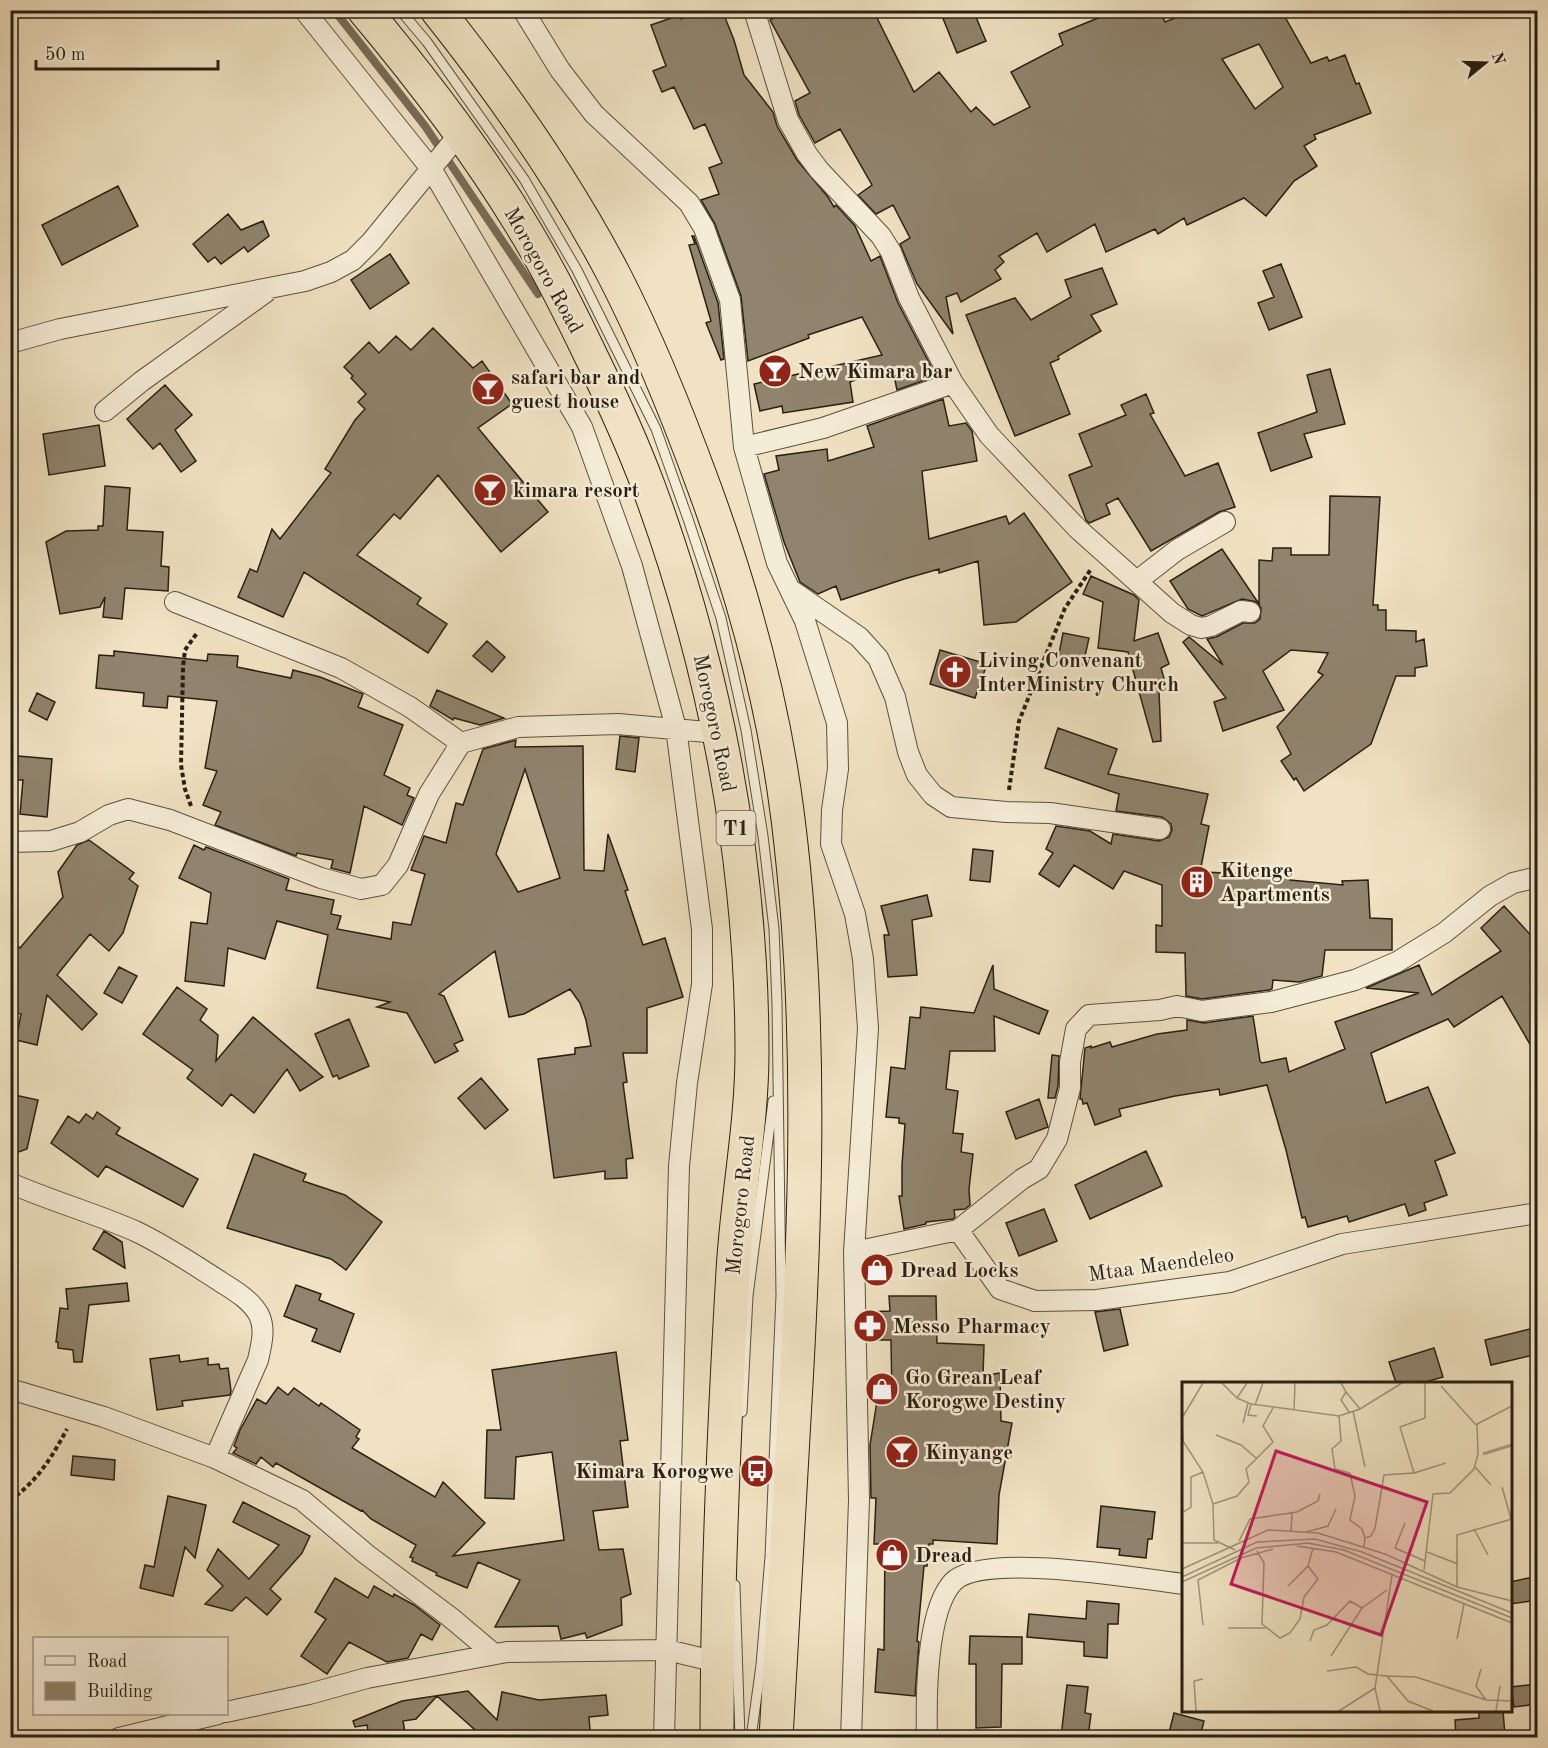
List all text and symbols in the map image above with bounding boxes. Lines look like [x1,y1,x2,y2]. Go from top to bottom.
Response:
scale bar [36,33,218,71]
north arrow [1455,33,1515,93]
text: 50 m [45,46,85,64]
text: N [1488,50,1507,68]
street label: Morogoro Road [499,204,586,337]
bar icon: New Kimara bar [757,353,793,389]
place label: New Kimara bar [798,362,953,383]
place label: safari bar and guest house [511,368,640,413]
bar icon: safari bar and guest house [470,371,506,407]
bar icon: kimara resort [472,472,508,508]
place label: kimara resort [513,481,640,502]
place label: Living Convenant InterMinistry Church [978,651,1179,696]
street label: Morogoro Road [689,652,738,794]
church icon: Living Convenant InterMinistry Church [937,654,973,690]
road number: T1 [716,811,756,845]
place label: Kitenge Apartments [1220,861,1330,906]
building icon: Kitenge Apartments [1179,864,1215,900]
street label: Morogoro Road [724,1134,759,1276]
street label: Mtaa Maendeleo [1087,1245,1235,1286]
shop icon: Dread Locks [859,1252,895,1288]
place label: Dread Locks [900,1261,1019,1282]
pharmacy icon: Messo Pharmacy [852,1308,888,1344]
place label: Messo Pharmacy [893,1317,1051,1338]
place label: Go Grean Leaf Korogwe Destiny [905,1368,1066,1413]
shop icon: Go Grean Leaf Korogwe Destiny [864,1371,900,1407]
inset map [1182,1382,1512,1712]
bar icon: Kinyange [884,1434,920,1470]
place label: Kinyange [925,1443,1013,1464]
bus stop icon: Kimara Korogwe [739,1453,775,1489]
place label: Kimara Korogwe [575,1462,734,1483]
shop icon: Dread [874,1537,910,1573]
place label: Dread [915,1546,973,1567]
legend [33,1637,228,1715]
text: Road [87,1653,127,1671]
text: Building [87,1683,153,1701]

